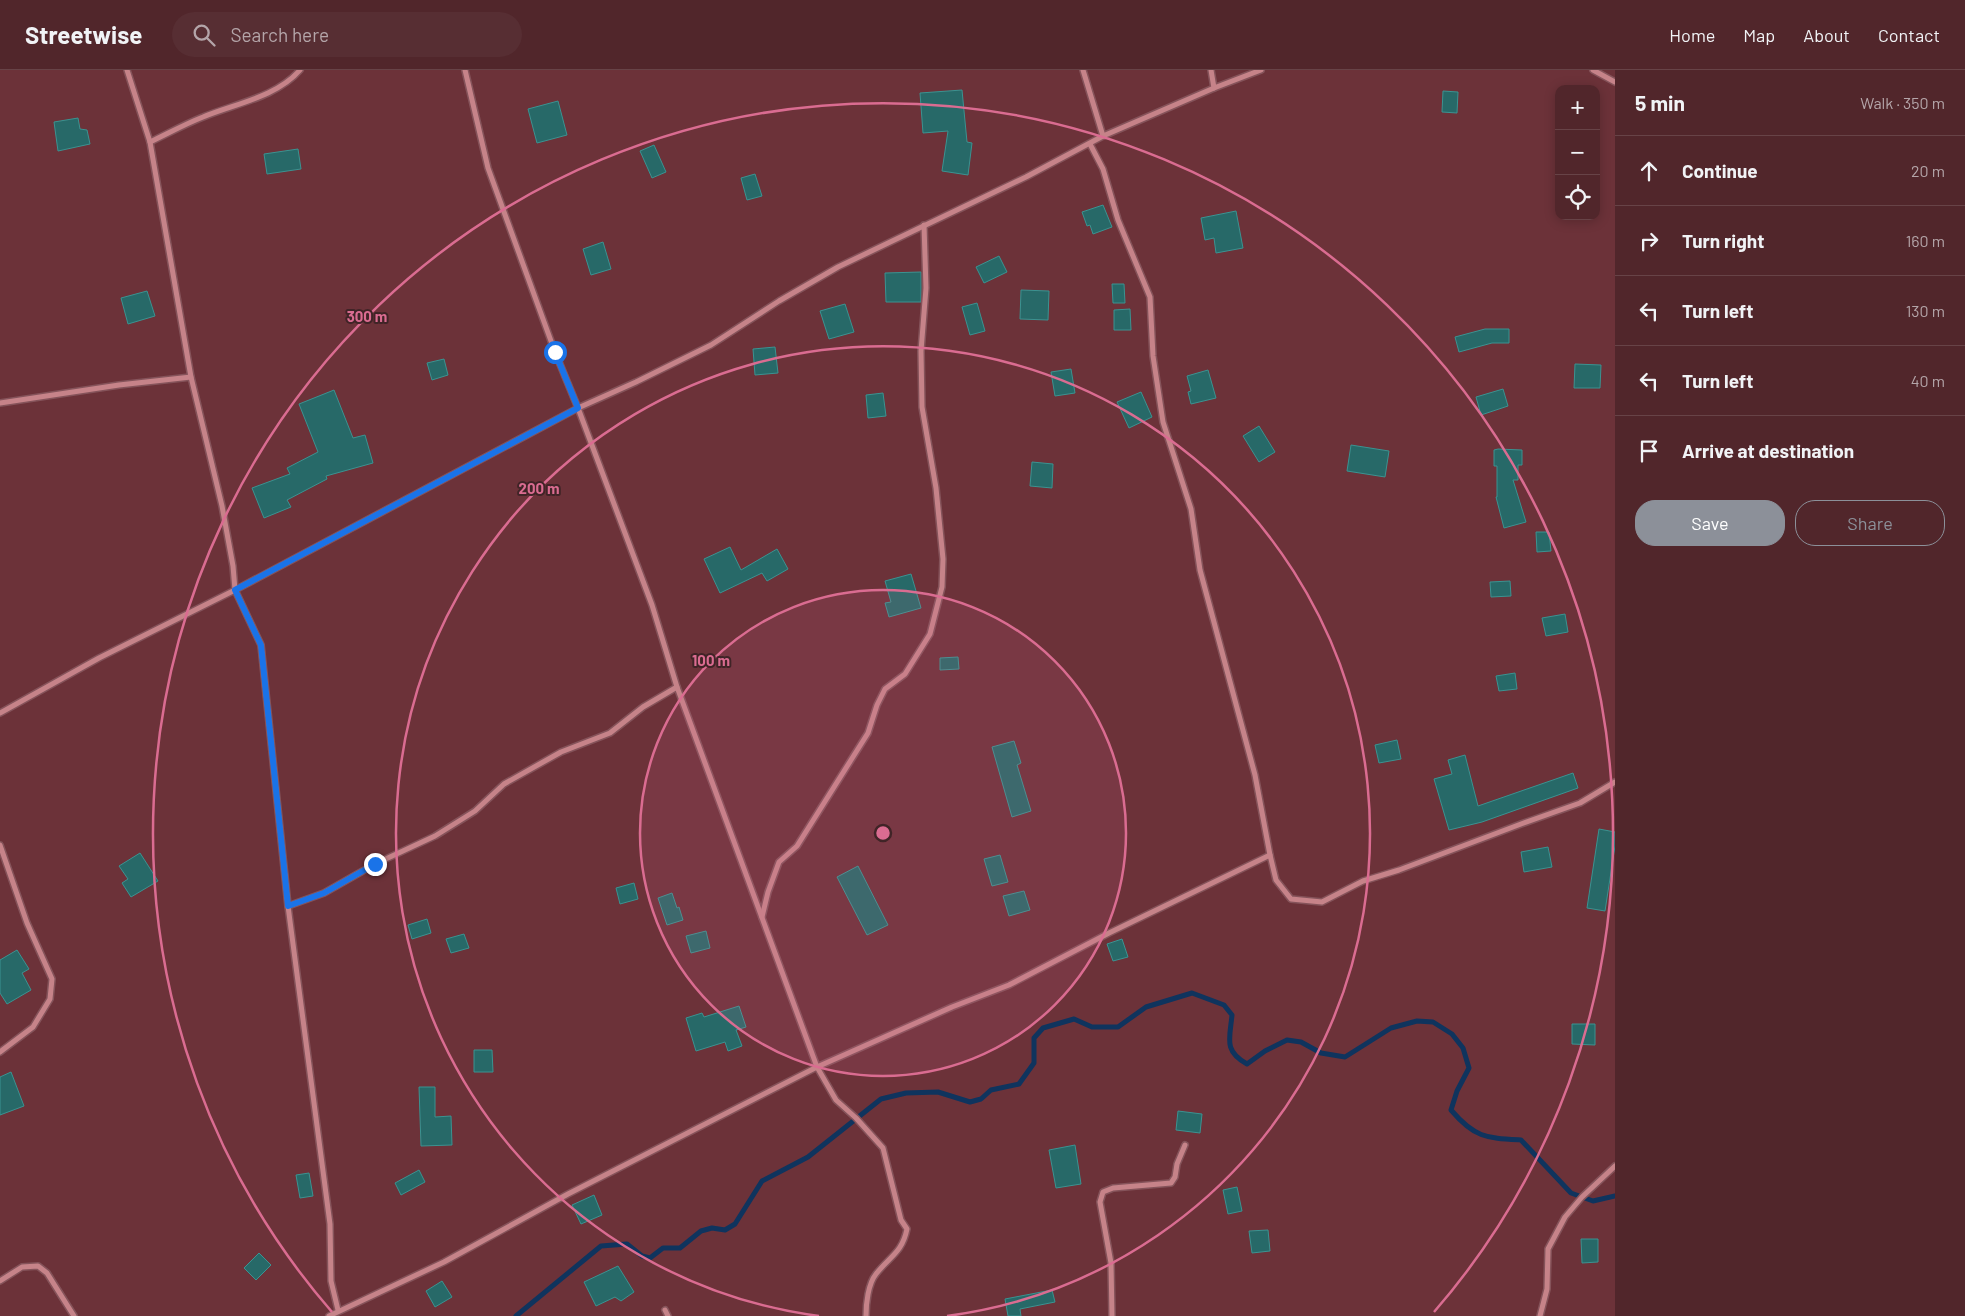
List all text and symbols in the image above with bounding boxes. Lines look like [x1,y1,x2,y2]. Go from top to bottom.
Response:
search box [172,12,522,57]
text: Streetwise [25,20,142,49]
icon: search [190,21,218,49]
text: Search here [230,23,329,46]
text: Home [1669,24,1715,46]
text: Map [1743,24,1775,46]
text: About [1803,24,1850,46]
text: Contact [1878,24,1940,46]
map controls [1555,85,1600,220]
button: + [1555,85,1600,130]
text: 5 min [1635,90,1685,115]
text: Walk · 350 m [1860,93,1945,112]
button: − [1555,130,1600,175]
icon: ahead [1635,157,1663,185]
text: Continue [1682,159,1758,182]
text: 20 m [1911,161,1945,180]
button: locate [1555,175,1600,220]
icon: right [1635,227,1663,255]
text: Turn right [1682,229,1764,252]
text: 160 m [1906,231,1945,250]
icon: left [1635,297,1663,325]
text: Turn left [1682,299,1753,322]
text: 130 m [1906,301,1945,320]
text: 300 m [347,307,387,325]
route start [544,341,567,364]
icon: left [1635,367,1663,395]
text: Turn left [1682,369,1753,392]
text: 40 m [1911,371,1945,390]
icon: arrive [1635,437,1663,465]
text: Arrive at destination [1682,439,1854,462]
text: 200 m [518,479,560,497]
button: Save [1635,500,1785,546]
button: Share [1795,500,1945,546]
text: 100 m [692,651,730,669]
centre of rings [874,824,892,842]
route end [364,853,387,876]

